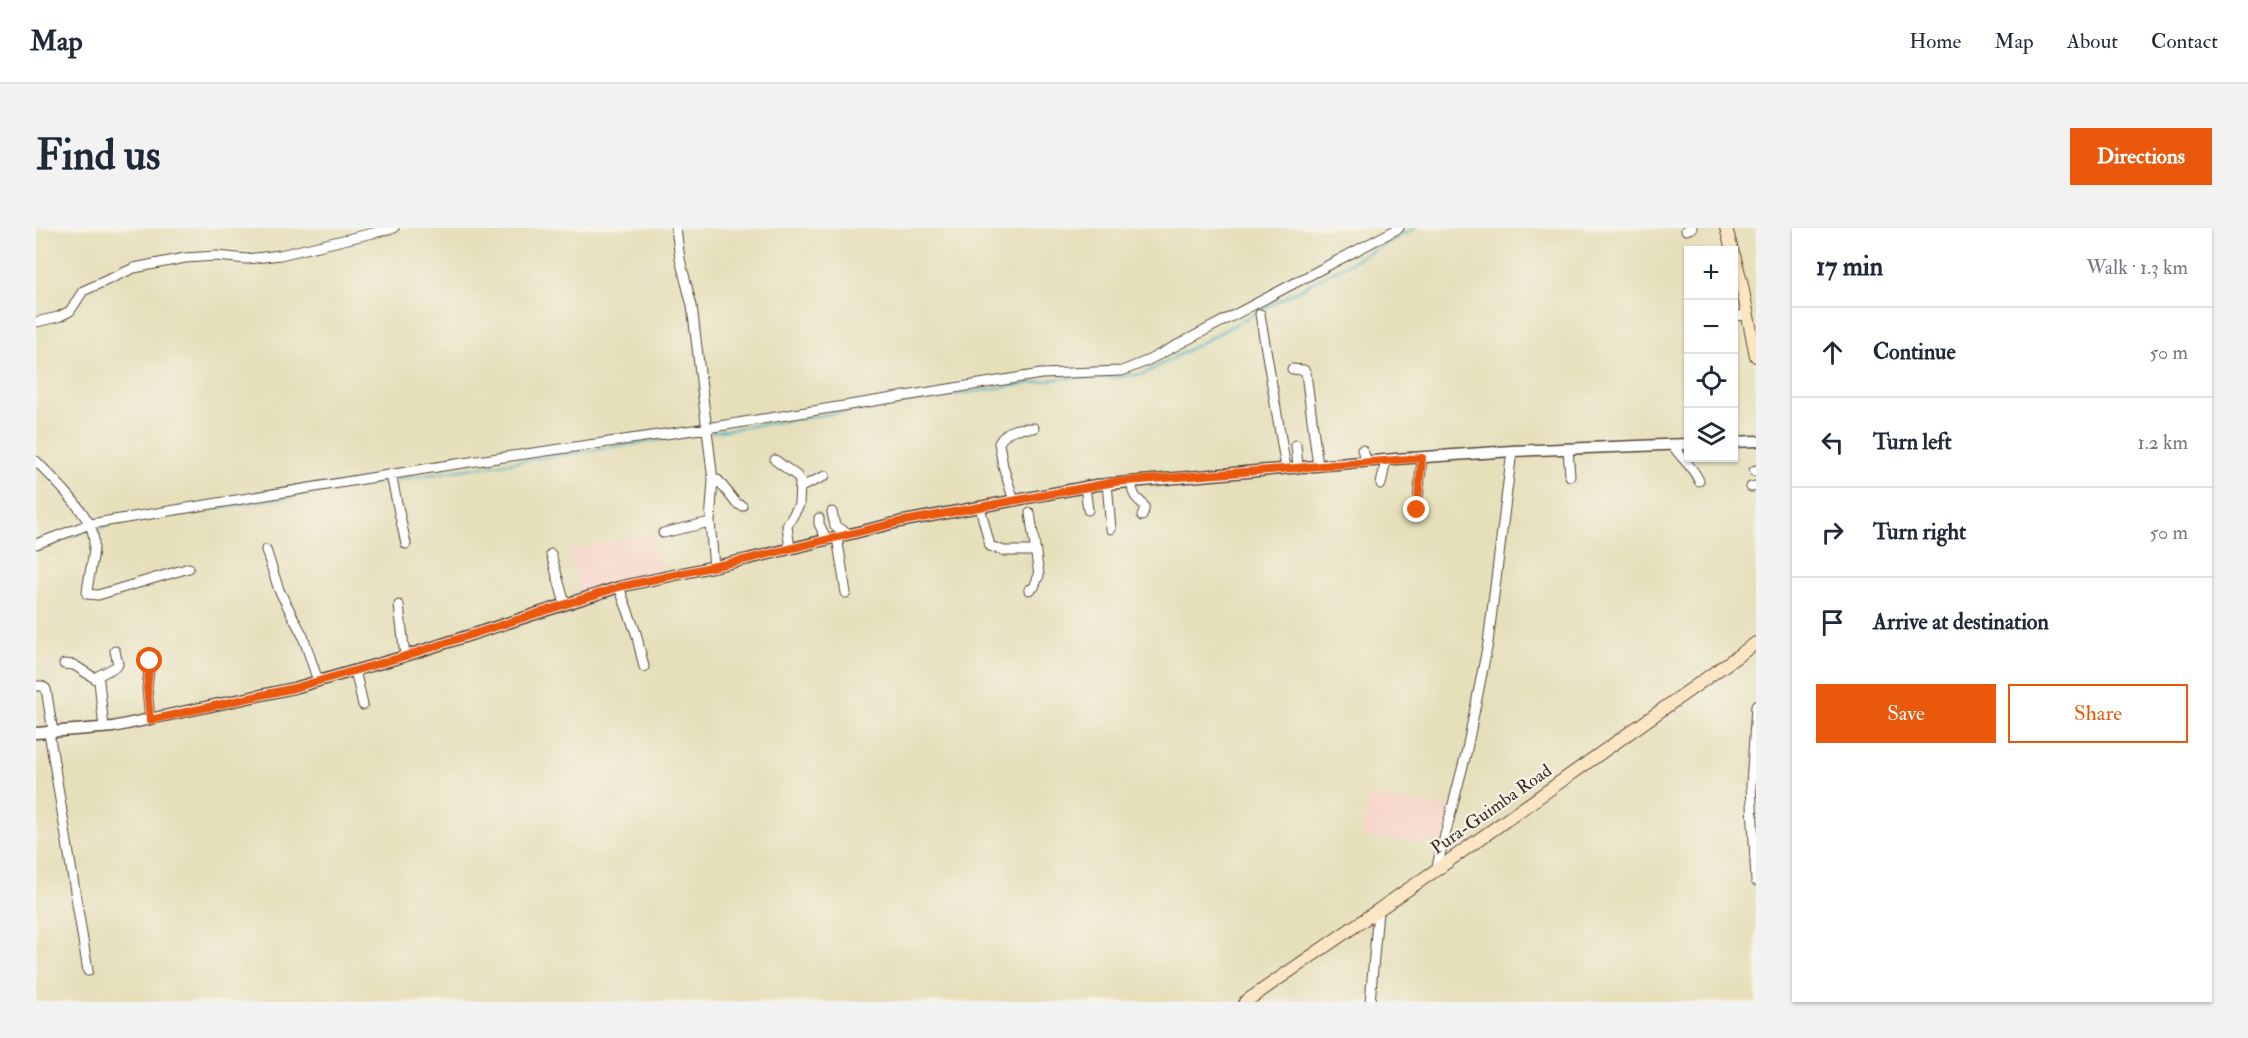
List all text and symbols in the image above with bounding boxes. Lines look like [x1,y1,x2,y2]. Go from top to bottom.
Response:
text: Map [30,24,83,59]
text: Home [1909,28,1961,55]
text: Map [1994,28,2034,55]
text: About [2067,28,2118,55]
text: Contact [2151,28,2218,55]
button: Directions [2070,128,2212,185]
text: Find us [36,130,160,182]
map controls [1684,246,1738,462]
button: + [1684,246,1738,300]
text: 17 min [1816,251,1883,283]
text: Walk · 1.3 km [2086,255,2188,280]
button: − [1684,300,1738,354]
icon: ahead [1816,336,1849,369]
text: Continue [1873,338,1956,366]
text: 50 m [2149,340,2188,365]
button: locate [1684,354,1738,408]
button: layers [1684,408,1738,462]
icon: left [1816,426,1849,459]
text: Turn left [1873,428,1952,456]
text: 1.2 km [2138,430,2188,455]
route end [1403,496,1429,522]
icon: right [1816,516,1849,549]
text: Turn right [1873,518,1966,546]
text: 50 m [2149,520,2188,545]
icon: arrive [1816,606,1849,639]
text: Arrive at destination [1873,608,2049,636]
route start [136,647,162,673]
button: Save [1816,684,1996,743]
button: Share [2008,684,2188,743]
street label: Pura-Guimba Road [1426,759,1556,860]

